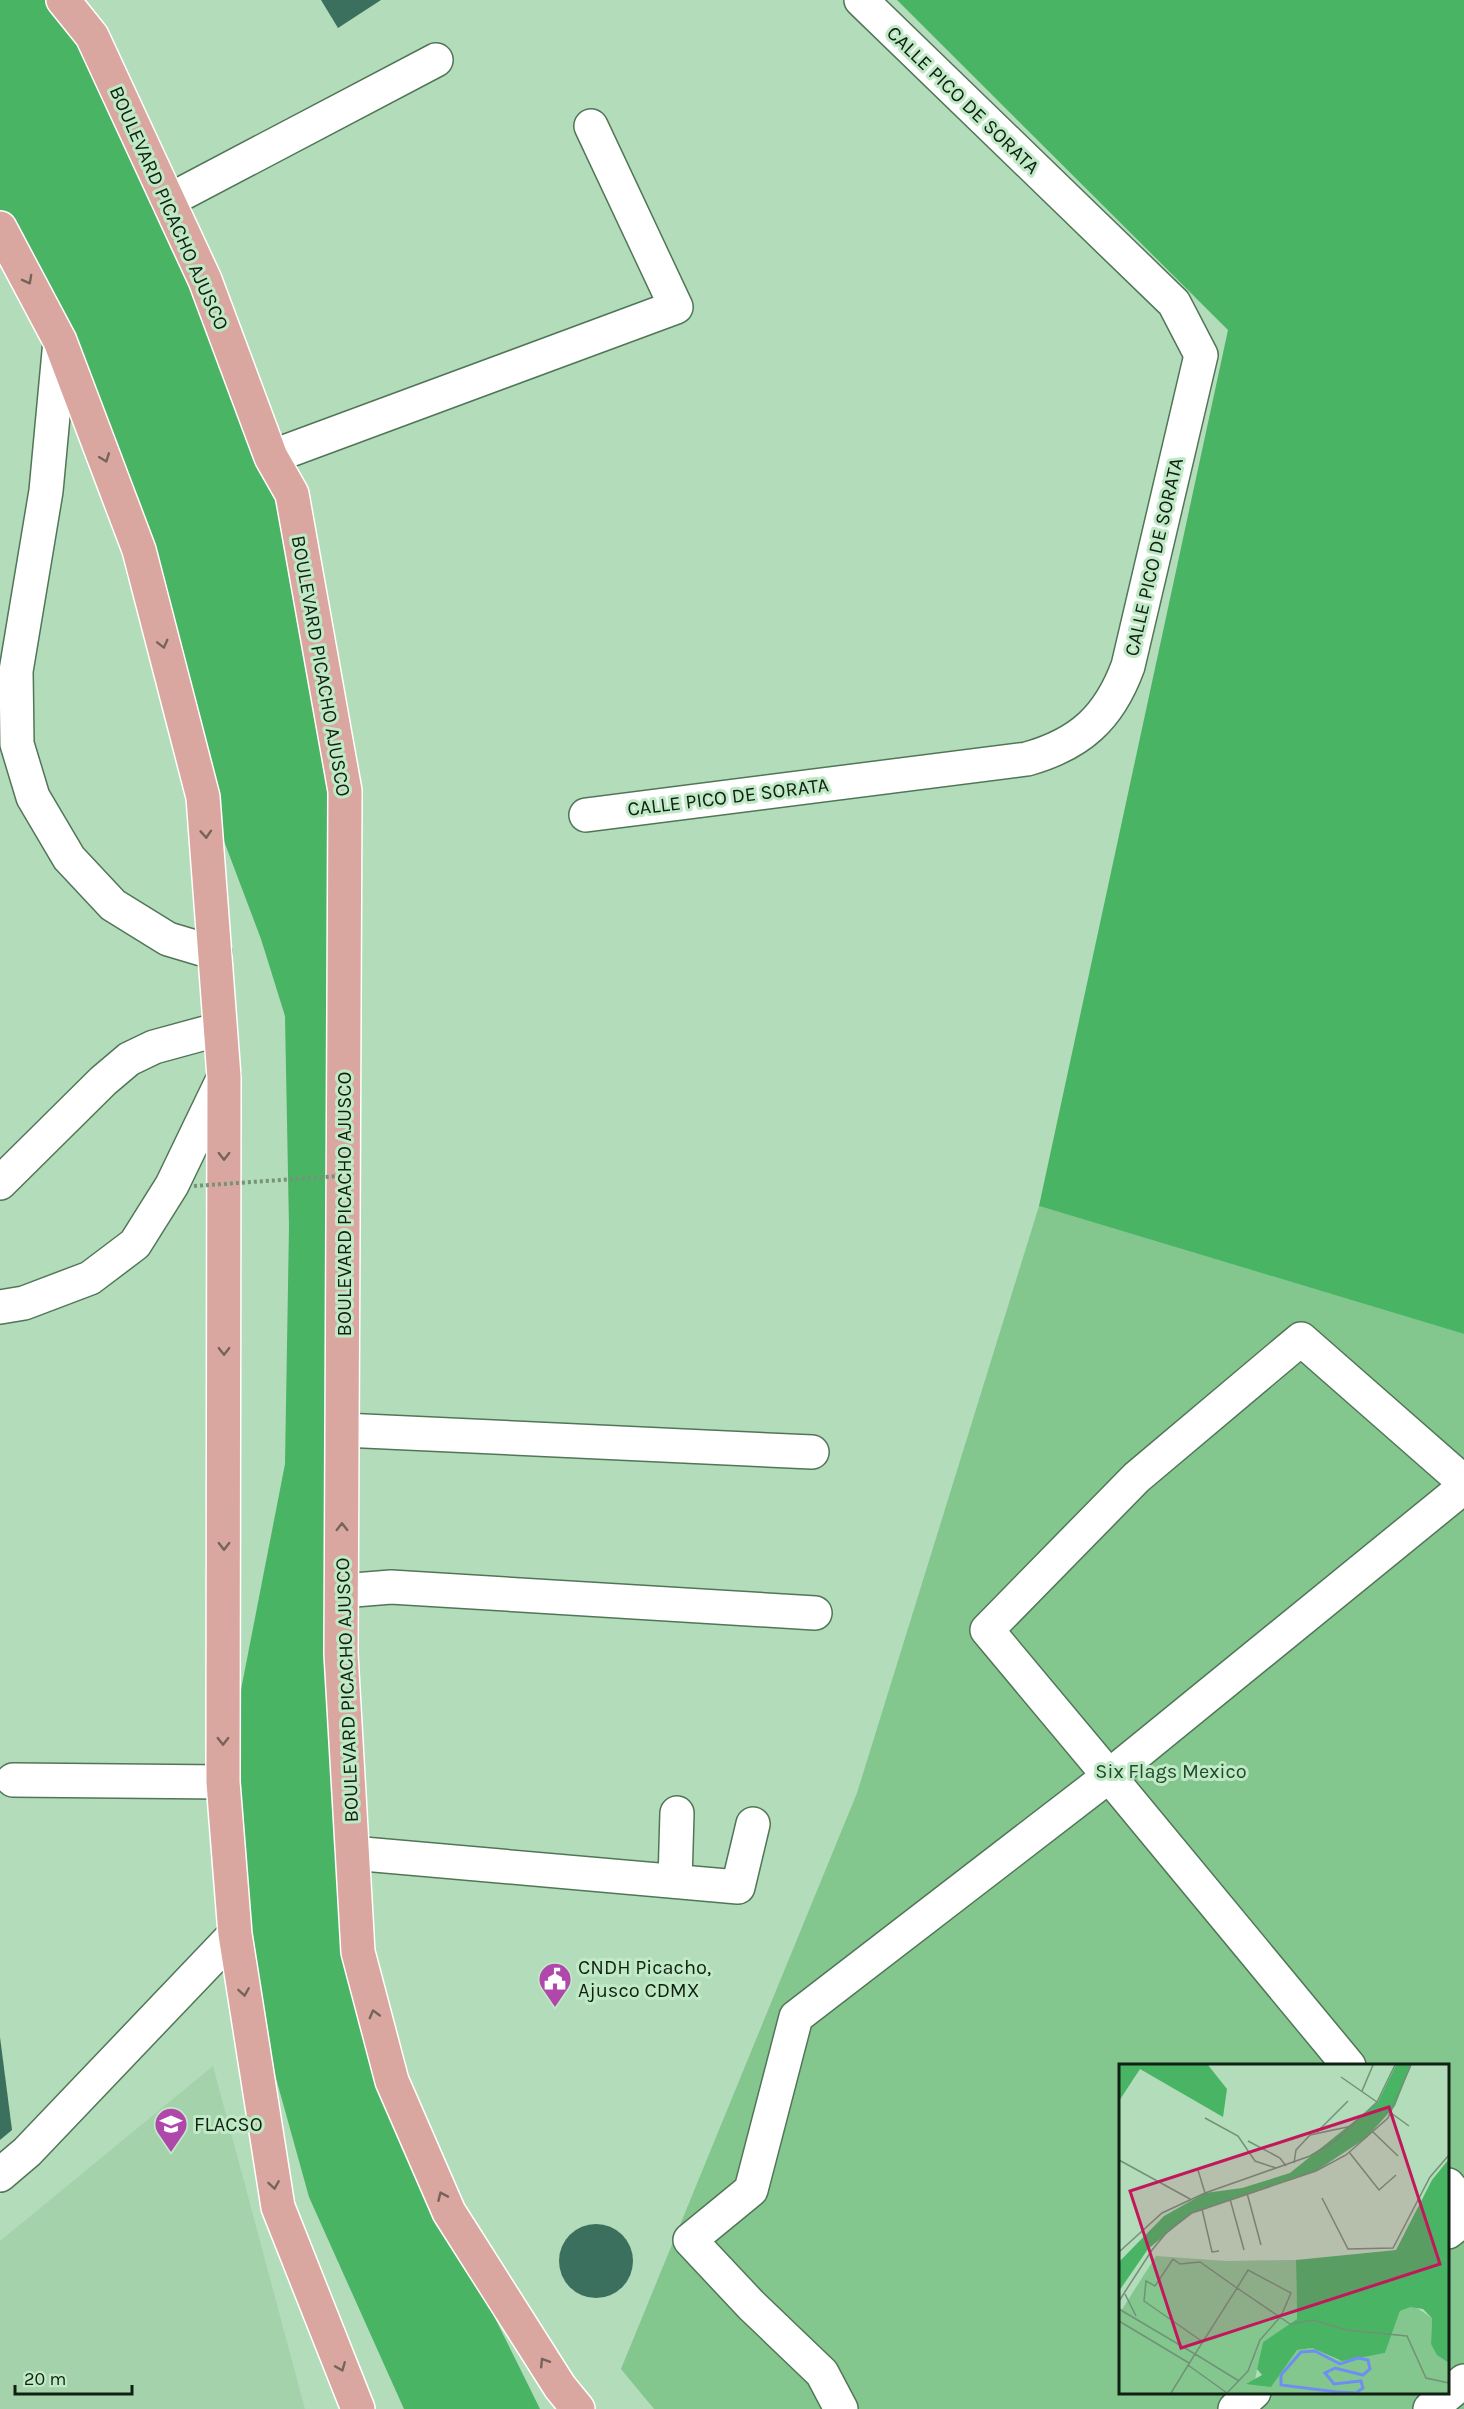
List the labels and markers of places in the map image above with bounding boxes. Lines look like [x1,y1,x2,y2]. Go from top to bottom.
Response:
place label: CNDH Picacho, Ajusco CDMX [578,1956,711,2002]
public building icon: CNDH Picacho, Ajusco CDMX [537,1961,573,2008]
school or university icon: FLACSO [153,2106,189,2153]
place label: FLACSO [194,2113,263,2136]

